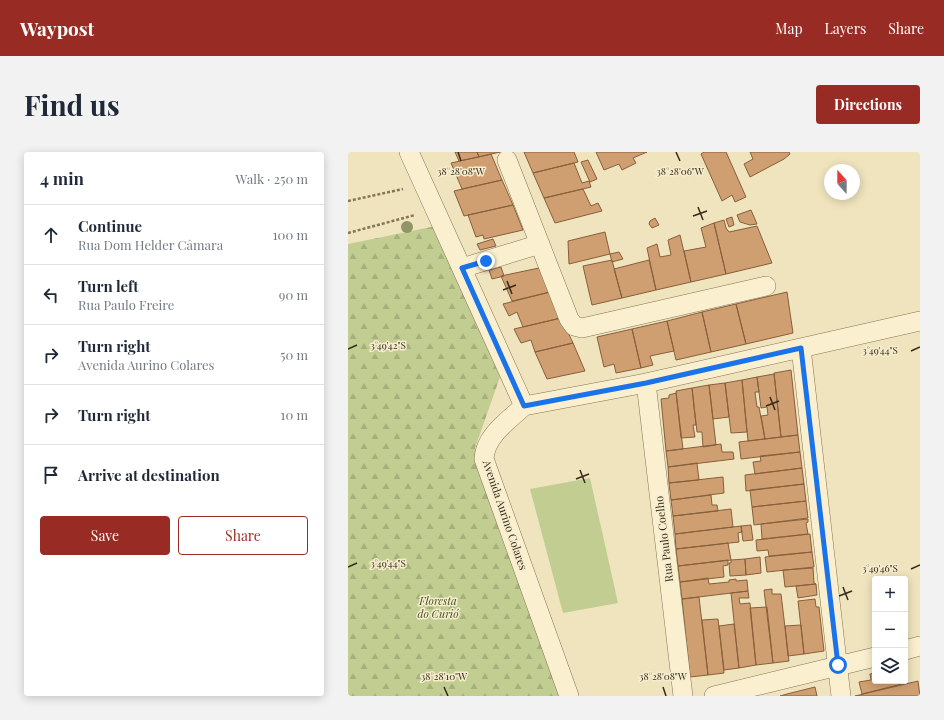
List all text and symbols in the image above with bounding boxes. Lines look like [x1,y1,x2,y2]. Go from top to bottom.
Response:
text: Waypost [20,15,94,41]
text: Map [775,19,803,38]
text: Layers [825,19,866,38]
text: Share [888,19,924,38]
button: Directions [816,85,920,124]
text: Find us [24,86,120,123]
text: 38°28'08"W [437,164,486,178]
text: 38°28'06"W [656,164,705,178]
north arrow [824,164,860,200]
text: 4 min [40,167,84,189]
text: Walk · 250 m [236,170,308,187]
text: Continue [78,216,142,236]
icon: ahead [40,224,62,246]
text: 100 m [273,226,308,243]
text: Rua Dom Helder Câmara [78,236,223,253]
route end [477,252,495,270]
text: Turn left [78,276,139,296]
icon: left [40,284,62,306]
text: 90 m [279,286,308,303]
text: Rua Paulo Freire [78,296,174,313]
text: Turn right [78,336,151,356]
text: 3°49'42"S [370,338,406,352]
text: 3°49'44"S [862,343,898,357]
icon: right [40,344,62,366]
text: 50 m [280,346,308,363]
text: Avenida Aurino Colares [78,356,214,373]
icon: right [40,404,62,426]
text: Turn right [78,405,151,425]
text: 10 m [281,406,308,423]
street label: Avenida Aurino Colares [479,457,531,572]
icon: arrive [40,464,62,486]
text: Arrive at destination [78,465,220,485]
street label: Rua Paulo Coelho [651,495,676,583]
button: Save [40,516,170,555]
button: Share [178,516,308,555]
text: 3°49'44"S [370,556,406,570]
text: 3°49'46"S [862,561,898,575]
map controls [872,576,908,684]
button: + [872,576,908,612]
park label: Floresta do Curió [417,593,459,621]
button: − [872,612,908,648]
button: layers [872,648,908,684]
route start [829,656,847,674]
text: 38°28'10"W [421,669,468,683]
text: 38°28'08"W [639,669,688,683]

